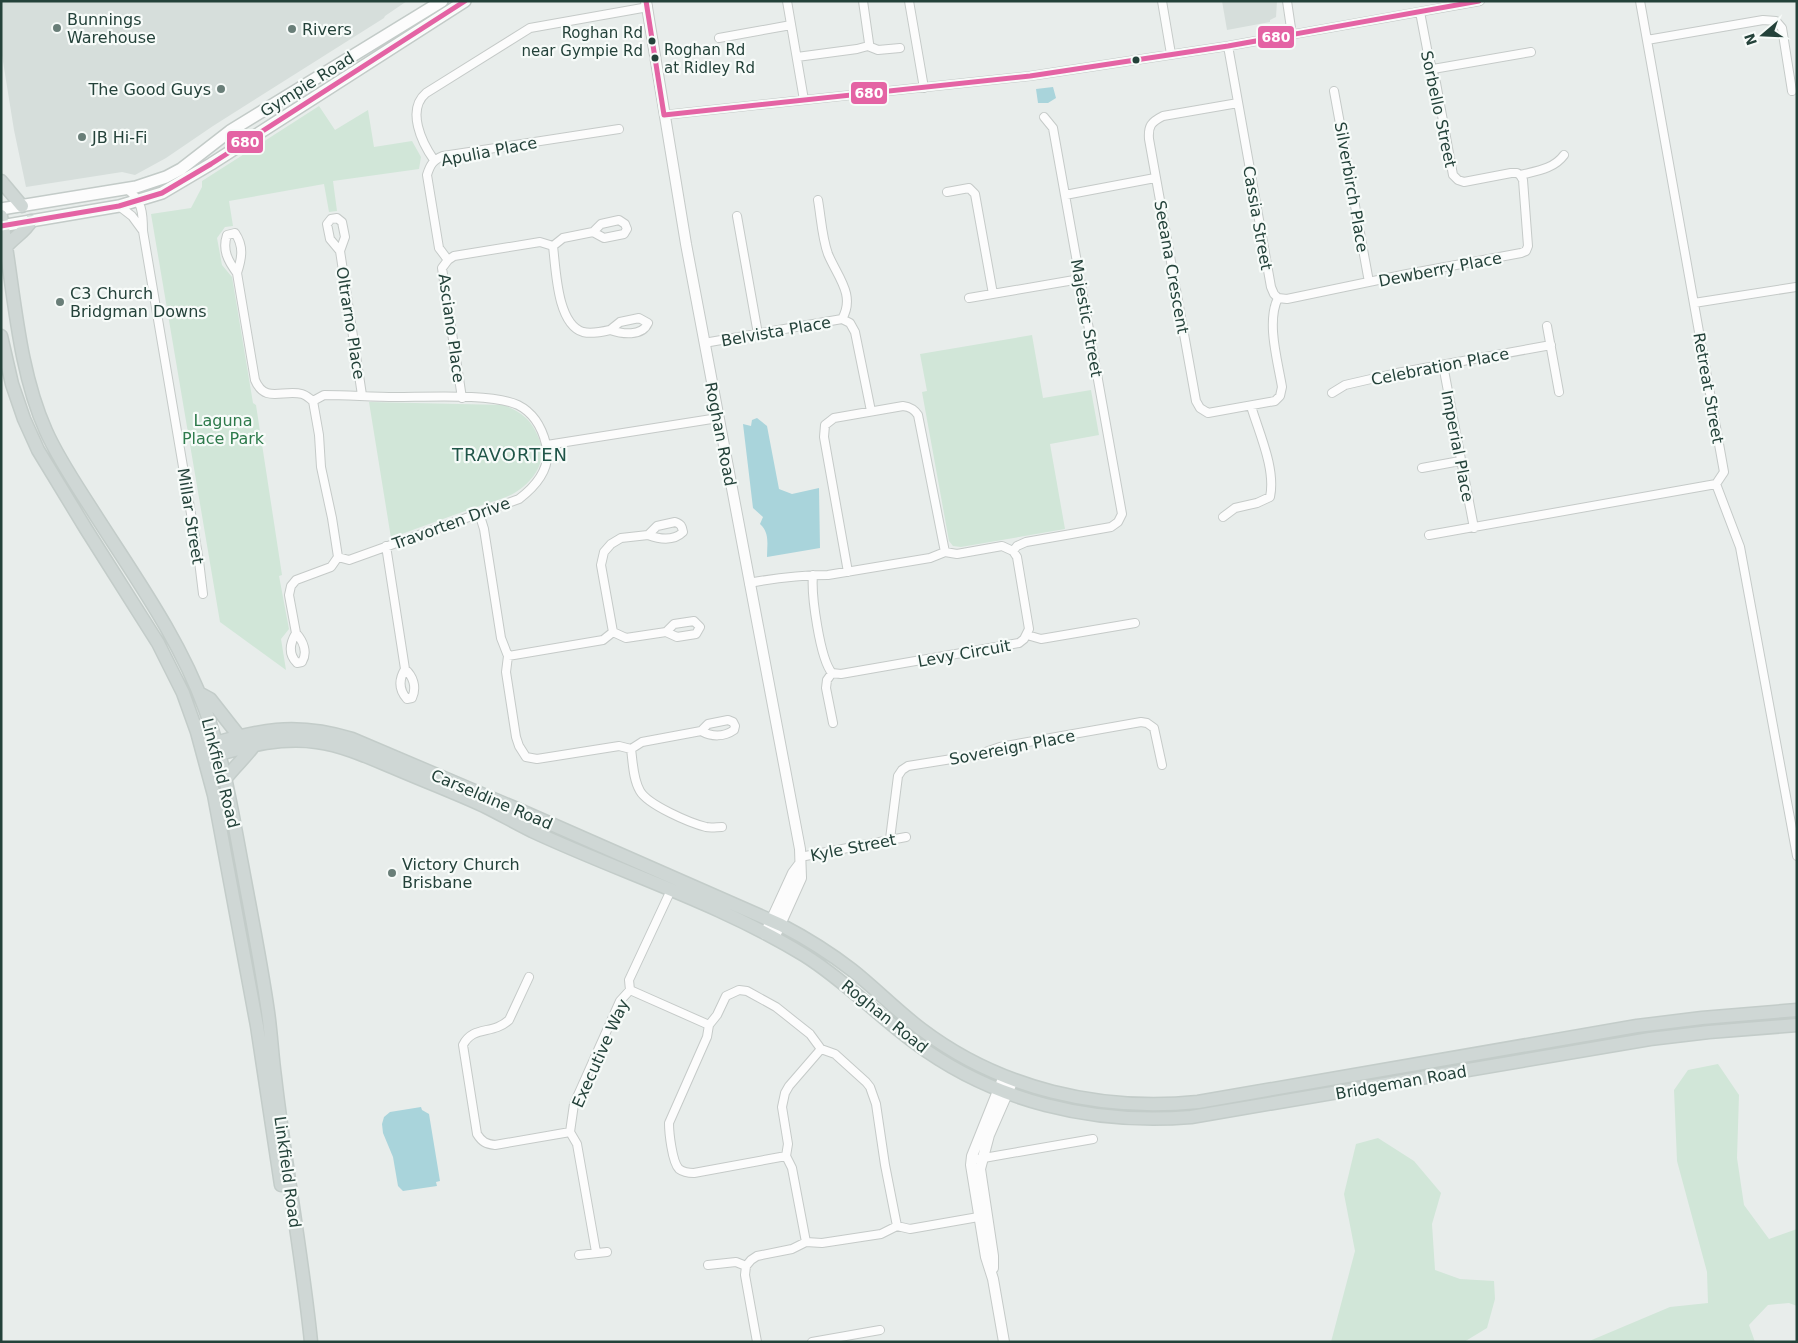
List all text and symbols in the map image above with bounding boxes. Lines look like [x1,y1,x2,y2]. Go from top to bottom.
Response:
place label: Bunnings Warehouse [67,10,156,47]
north arrow [1738,10,1788,60]
place label: Rivers [302,20,352,39]
marker: Bunnings Warehouse [51,22,63,34]
marker: Rivers [286,23,298,35]
place label: Roghan Rd near Gympie Rd [521,24,643,60]
line badge: 680 [1257,25,1295,49]
text: 680 [1261,29,1291,45]
text: N [1741,31,1760,47]
marker: Roghan Rd near Gympie Rd [647,36,657,46]
place label: Roghan Rd at Ridley Rd [664,41,755,77]
street label: Gympie Road [257,48,358,121]
street label: Sorbello Street [1417,49,1460,169]
marker: Roghan Rd at Ridley Rd [650,53,660,63]
unlabelled marker [1131,55,1141,65]
place label: The Good Guys [88,80,211,99]
line badge: 680 [850,81,888,105]
marker: The Good Guys [215,83,227,95]
text: 680 [854,85,884,101]
street label: Silverbirch Place [1331,120,1372,254]
place label: JB Hi-Fi [91,128,148,147]
line badge: 680 [226,130,264,154]
marker: JB Hi-Fi [76,131,88,143]
street label: Apulia Place [439,133,539,170]
text: 680 [230,134,260,150]
street label: Cassia Street [1239,164,1276,272]
street label: Seeana Crescent [1150,199,1193,335]
street label: Dewberry Place [1377,248,1503,291]
street label: Majestic Street [1067,258,1106,379]
street label: Oltrarno Place [332,266,369,381]
street label: Asciano Place [434,272,469,384]
place label: C3 Church Bridgman Downs [70,284,207,321]
marker: C3 Church Bridgman Downs [54,296,66,308]
street label: Belvista Place [720,312,833,351]
street label: Retreat Street [1689,331,1728,445]
street label: Celebration Place [1370,344,1511,389]
street label: Roghan Road [701,380,740,488]
street label: Imperial Place [1437,389,1478,503]
park label: Laguna Place Park [182,411,265,448]
district label: TRAVORTEN [451,444,568,465]
street label: Millar Street [174,467,207,566]
street label: Travorten Drive [389,493,513,554]
street label: Levy Circuit [916,636,1012,671]
street label: Linkfield Road [198,716,243,830]
street label: Sovereign Place [948,726,1077,769]
street label: Carseldine Road [428,765,555,834]
street label: Kyle Street [809,830,898,865]
place label: Victory Church Brisbane [402,855,520,892]
marker: Victory Church Brisbane [386,867,398,879]
street label: Roghan Road [838,976,932,1057]
street label: Executive Way [568,996,633,1111]
street label: Bridgeman Road [1334,1062,1468,1103]
street label: Linkfield Road [270,1115,305,1229]

